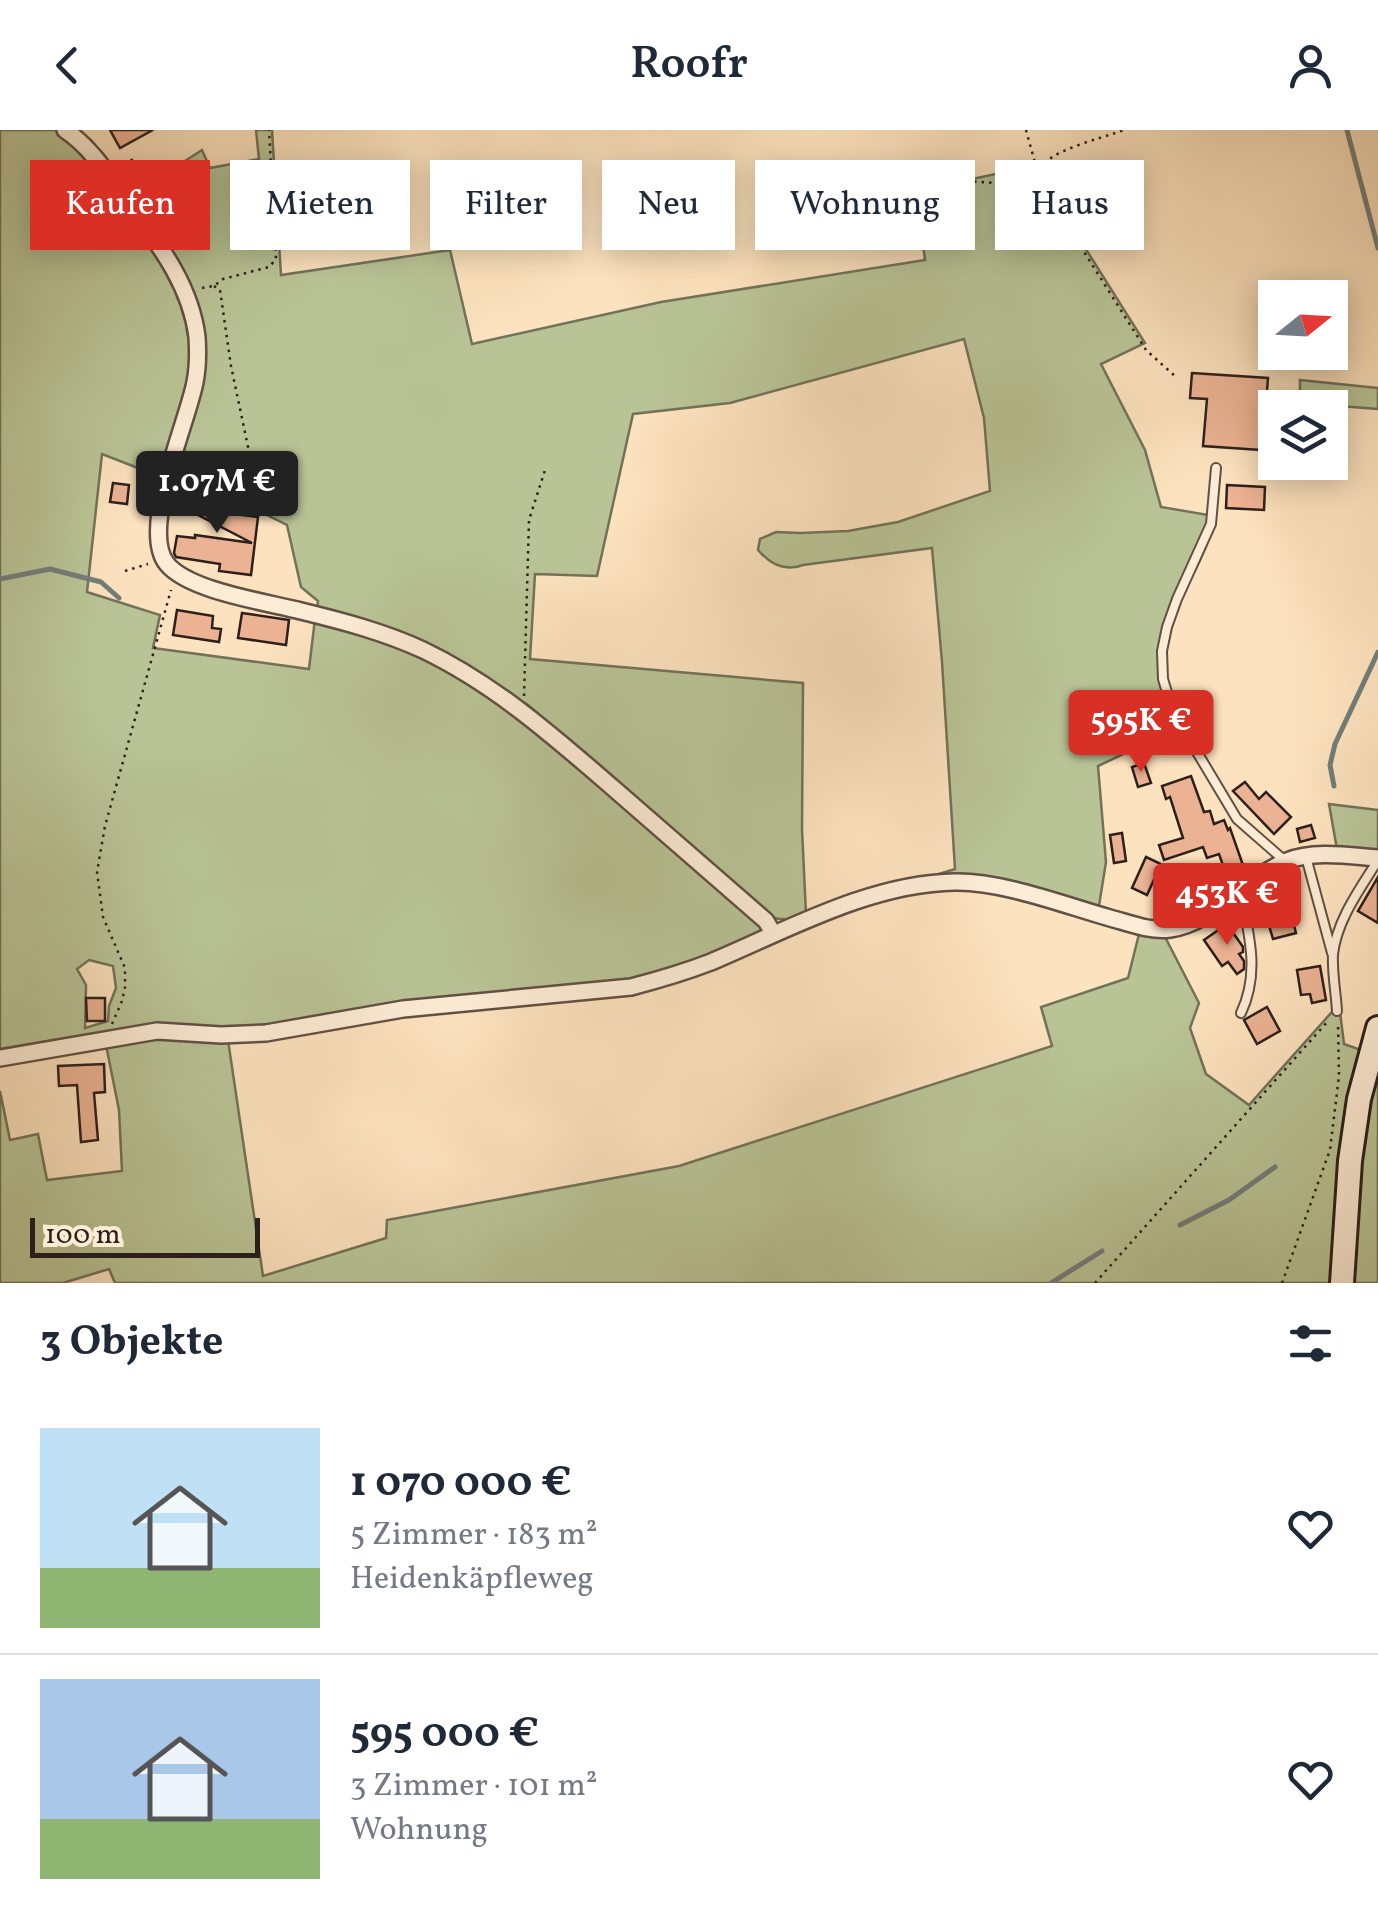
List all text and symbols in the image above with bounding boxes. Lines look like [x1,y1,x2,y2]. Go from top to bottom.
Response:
text: Roofr [630,34,748,97]
icon: back [40,38,95,93]
icon: person [1283,38,1338,93]
chip: Kaufen [30,160,210,250]
chip: Mieten [230,160,410,250]
chip: Filter [430,160,582,250]
chip: Neu [602,160,735,250]
chip: Wohnung [755,160,975,250]
chip: Haus [995,160,1144,250]
north arrow [1258,280,1348,370]
map controls [1258,280,1348,480]
button: layers [1258,390,1348,480]
pin: 1.07M € [125,451,309,536]
text: 1.07M € [158,461,276,505]
pin: 595K € [1060,690,1222,775]
text: 595K € [1090,700,1192,744]
pin: 453K € [1146,863,1308,948]
text: 453K € [1175,873,1279,917]
scale bar [30,1213,260,1258]
text: 100 m [45,1216,120,1255]
text: 3 Objekte [40,1314,223,1373]
icon: filters [1283,1316,1338,1371]
text: 1 070 000 € [350,1455,572,1514]
icon: home [120,1468,240,1588]
icon: heart [1283,1501,1338,1556]
text: 5 Zimmer · 183 m² [350,1514,598,1558]
text: Heidenkäpfleweg [350,1558,594,1602]
text: 595 000 € [350,1706,539,1765]
icon: home [120,1719,240,1839]
icon: heart [1283,1752,1338,1807]
text: 3 Zimmer · 101 m² [350,1765,598,1809]
text: Wohnung [350,1809,488,1853]

